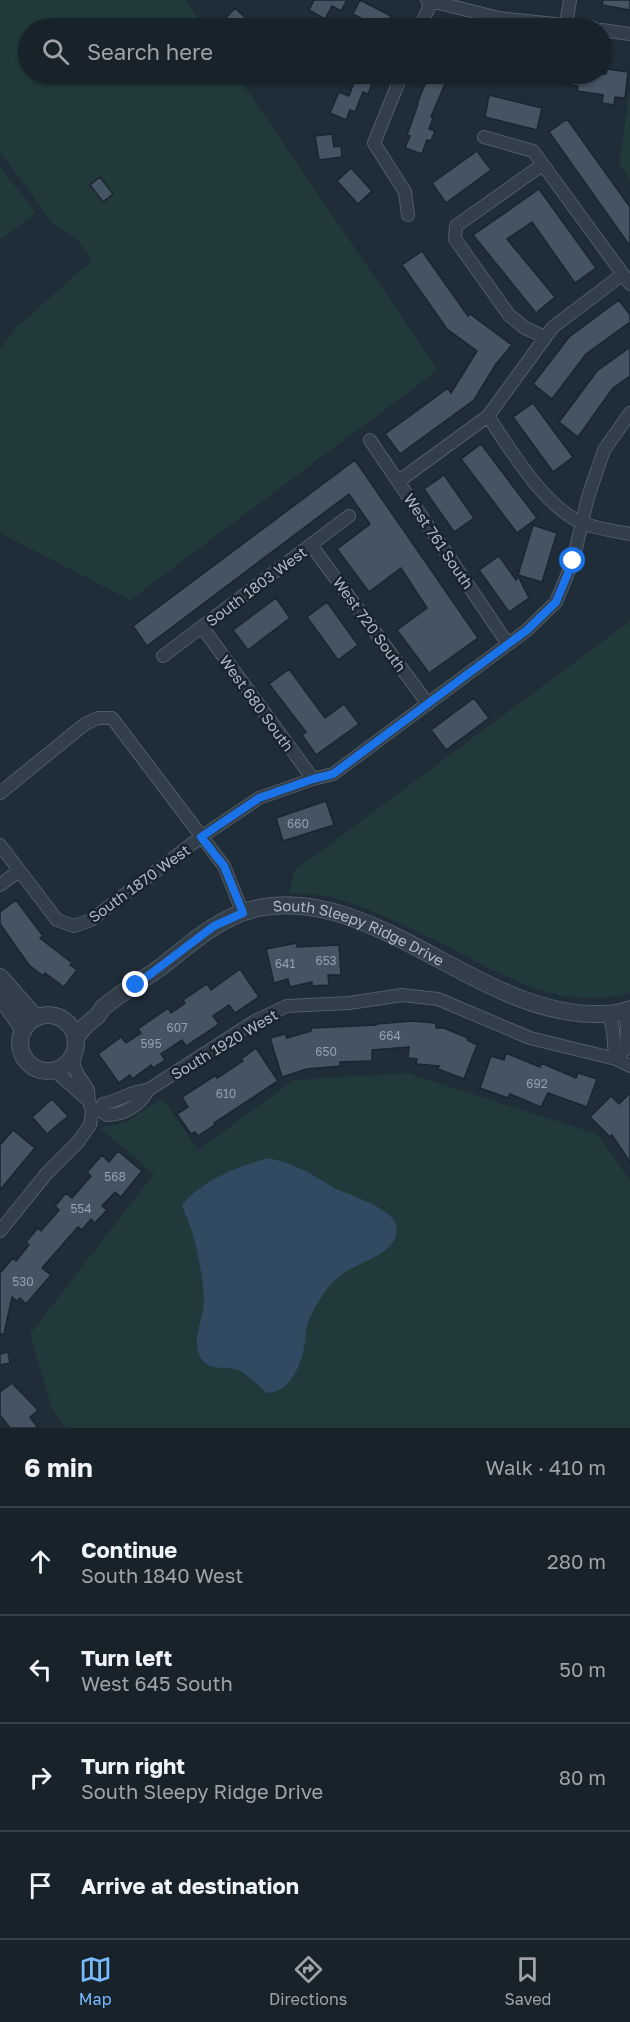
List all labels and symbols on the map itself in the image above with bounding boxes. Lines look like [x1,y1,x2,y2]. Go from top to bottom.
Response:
street label: West 761 South [400,490,478,592]
street label: South 1803 West [202,542,310,630]
route start [559,547,585,573]
street label: West 720 South [330,573,410,675]
street label: West 680 South [216,651,298,755]
house number: 660 [287,816,309,831]
street label: South 1870 West [85,840,193,926]
street label: South Sleepy Ridge Drive [272,896,448,969]
house number: 653 [315,953,337,968]
house number: 641 [275,956,295,971]
route end [122,971,148,997]
street label: South 1920 West [167,1005,281,1083]
house number: 607 [166,1020,188,1035]
house number: 664 [379,1028,401,1043]
house number: 595 [140,1036,162,1051]
house number: 650 [315,1044,337,1059]
house number: 692 [526,1076,548,1091]
house number: 610 [216,1086,236,1101]
house number: 568 [104,1169,126,1184]
house number: 554 [70,1201,92,1216]
house number: 530 [12,1274,34,1289]

